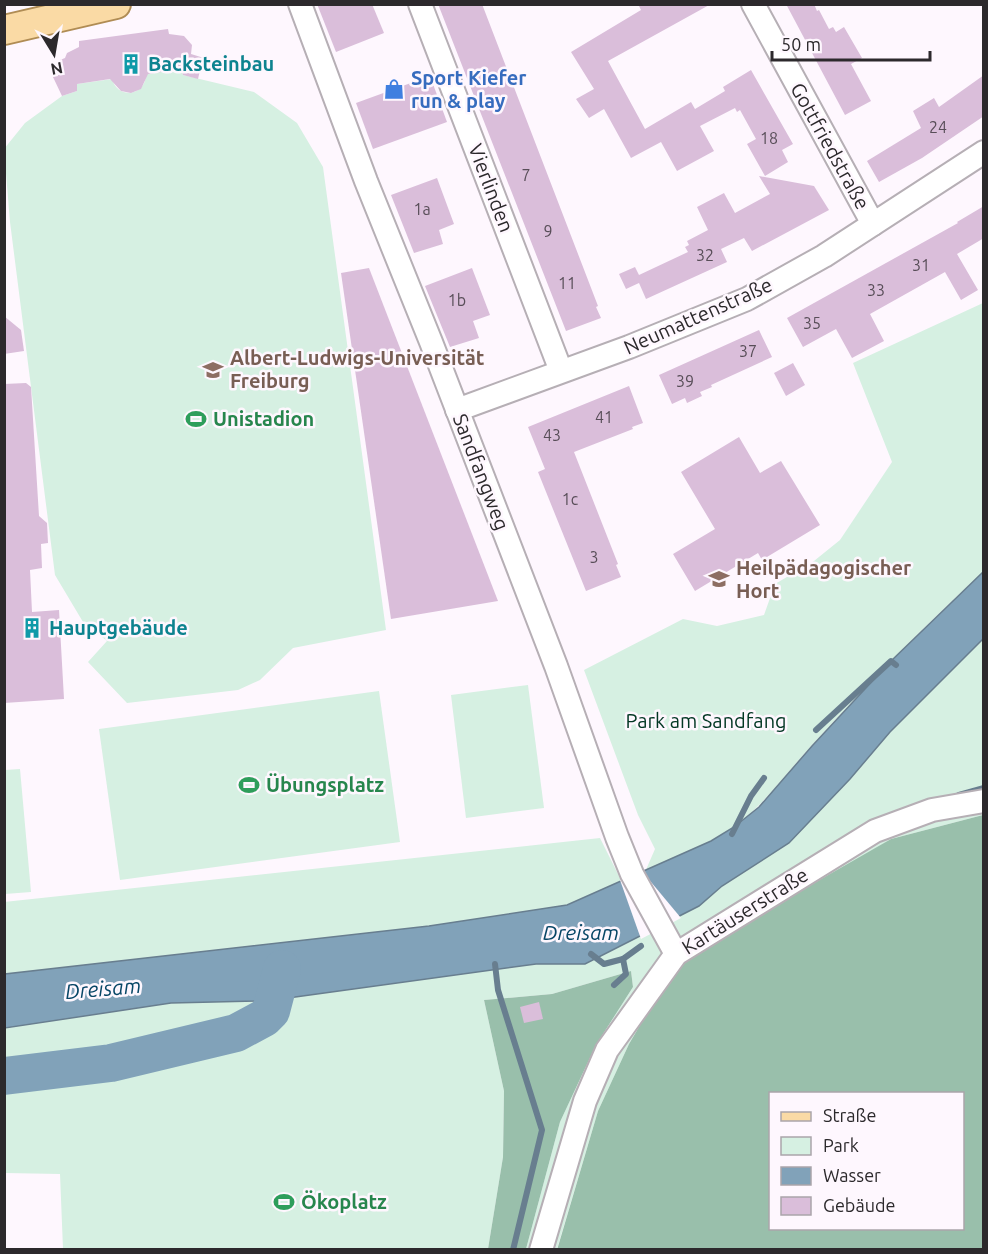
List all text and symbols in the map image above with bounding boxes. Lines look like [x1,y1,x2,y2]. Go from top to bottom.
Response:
north arrow [24,24,84,84]
scale bar [772,24,930,62]
text: 50 m [781,34,821,54]
building icon: Backsteinbau [119,52,143,76]
place label: Backsteinbau [148,52,274,75]
text: N [49,59,64,79]
place label: Sport Kiefer run & play [411,66,527,112]
shop icon: Sport Kiefer run & play [382,77,406,101]
street label: Gottfriedstraße [786,79,875,213]
house number: 24 [929,118,947,136]
house number: 18 [760,129,778,147]
street label: Vierlinden [464,141,519,235]
house number: 7 [521,166,531,184]
house number: 1a [413,200,431,218]
house number: 9 [543,222,553,240]
house number: 32 [696,246,714,264]
house number: 31 [912,256,930,274]
street label: Neumattenstraße [620,273,776,359]
house number: 11 [558,274,576,292]
house number: 33 [867,281,885,299]
house number: 1b [448,291,466,309]
house number: 35 [803,314,821,332]
house number: 37 [739,342,757,360]
place label: Albert-Ludwigs-Universität Freiburg [230,346,485,392]
school or university icon: Albert-Ludwigs-Universität Freiburg [201,358,225,382]
house number: 39 [676,372,694,390]
sports icon: Unistadion [184,407,208,431]
place label: Unistadion [213,407,314,430]
house number: 41 [595,408,613,426]
street label: Sandfangweg [449,410,514,533]
house number: 43 [543,426,561,444]
house number: 1c [562,490,579,508]
house number: 3 [589,548,599,566]
place label: Heilpädagogischer Hort [736,556,912,602]
school or university icon: Heilpädagogischer Hort [707,567,731,591]
building icon: Hauptgebäude [20,616,44,640]
place label: Hauptgebäude [49,616,188,639]
park label: Park am Sandfang [625,709,787,732]
sports icon: Übungsplatz [237,773,261,797]
place label: Übungsplatz [266,773,384,796]
street label: Kartäuserstraße [677,863,812,959]
water label: Dreisam [543,920,619,944]
water label: Dreisam [64,973,142,1003]
legend [769,1092,964,1230]
text: Straße [823,1105,876,1125]
text: Park [823,1135,859,1155]
text: Wasser [823,1165,881,1185]
sports icon: Ökoplatz [272,1190,296,1214]
place label: Ökoplatz [301,1190,387,1213]
text: Gebäude [823,1195,895,1215]

